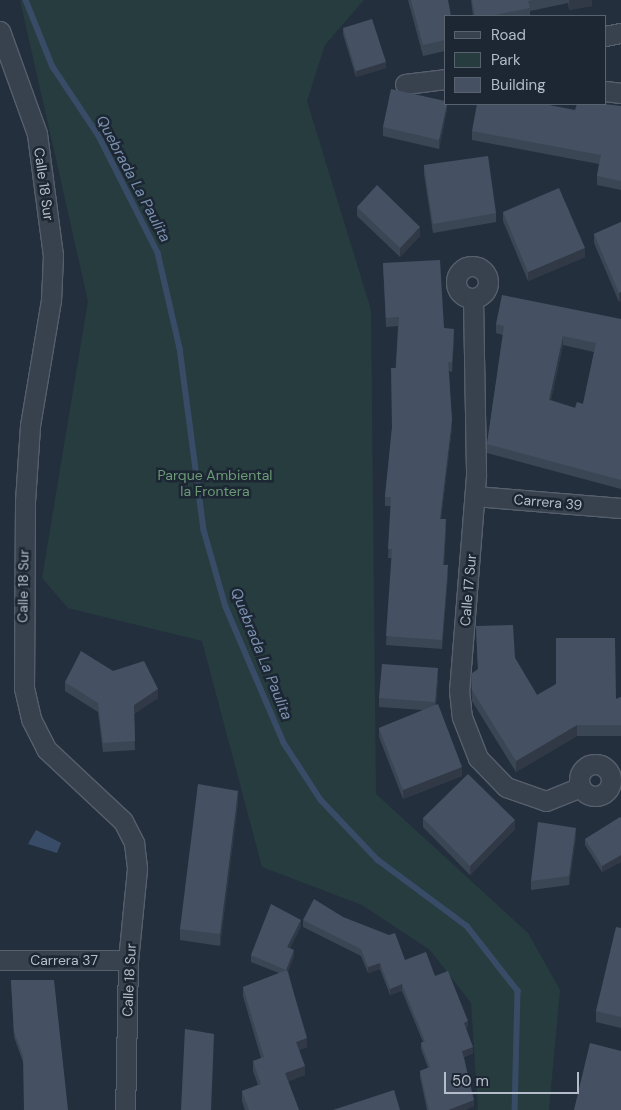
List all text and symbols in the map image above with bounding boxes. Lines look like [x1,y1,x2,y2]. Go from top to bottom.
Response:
legend [444,15,606,105]
text: Road [491,25,526,45]
text: Park [491,50,521,70]
text: Building [491,75,546,95]
water label: Quebrada La Paulita [92,113,174,245]
street label: Calle 18 Sur [31,146,57,222]
park label: Parque Ambiental la Frontera [158,467,272,500]
street label: Carrera 39 [513,491,583,513]
street label: Calle 18 Sur [14,549,32,623]
street label: Calle 17 Sur [456,553,480,627]
water label: Quebrada La Paulita [226,585,296,723]
street label: Calle 18 Sur [119,943,139,1017]
street label: Carrera 37 [30,952,98,968]
scale bar [446,1062,581,1094]
text: 50 m [452,1071,489,1091]

